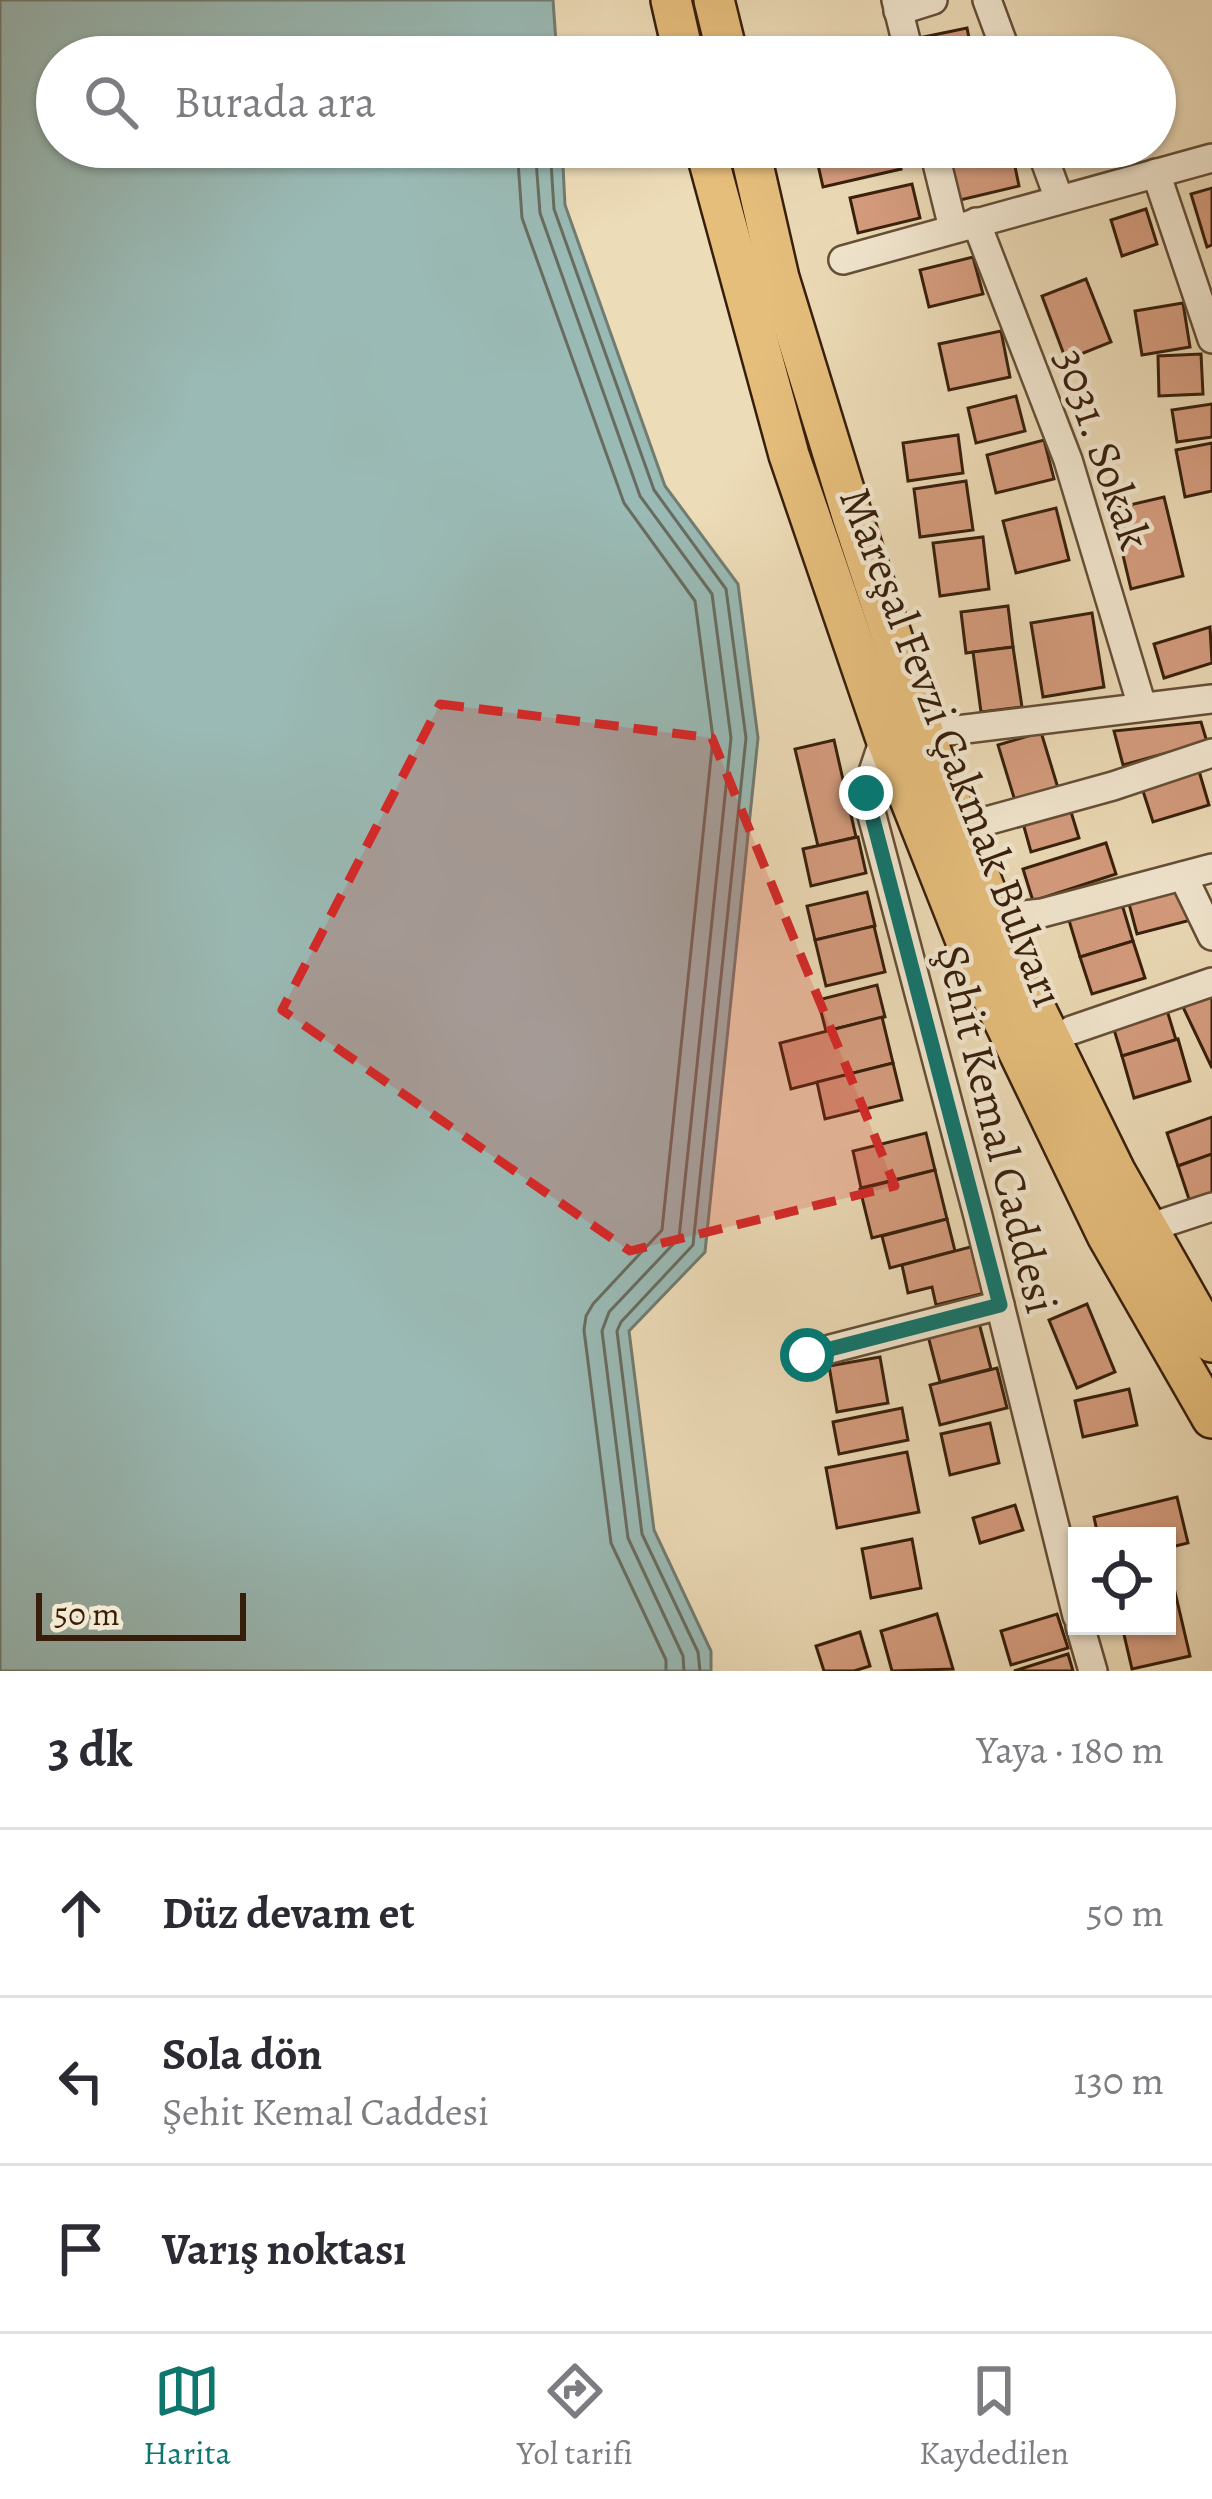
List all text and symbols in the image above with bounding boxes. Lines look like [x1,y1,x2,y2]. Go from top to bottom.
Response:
search box [36,36,1176,168]
icon: search [78,69,144,135]
text: Burada ara [174,71,376,133]
street label: 3031. Sokak [1040,340,1166,558]
street label: Mareşal Fevzi Çakmak Bulvarı [824,478,1080,1016]
route end [839,766,893,820]
street label: Şehit Kemal Caddesi [921,938,1073,1320]
route start [780,1328,834,1382]
map controls [1068,1527,1176,1635]
button: locate [1068,1527,1176,1635]
scale bar [36,1587,246,1640]
text: 50 m [54,1591,120,1636]
text: 3 dk [48,1714,133,1784]
text: Yaya · 180 m [977,1723,1164,1776]
icon: ahead [48,1880,114,1946]
text: Düz devam et [162,1882,415,1944]
text: 50 m [1086,1886,1164,1939]
text: Sola dön [162,2023,322,2085]
icon: left [48,2048,114,2114]
text: 130 m [1073,2054,1164,2107]
text: Şehit Kemal Caddesi [162,2085,489,2138]
icon: arrive [48,2216,114,2282]
text: Varış noktası [162,2218,406,2280]
tab: Harita [143,2358,231,2475]
tab: Yol tarifi [517,2358,633,2475]
tab: Kaydedilen [919,2358,1069,2475]

